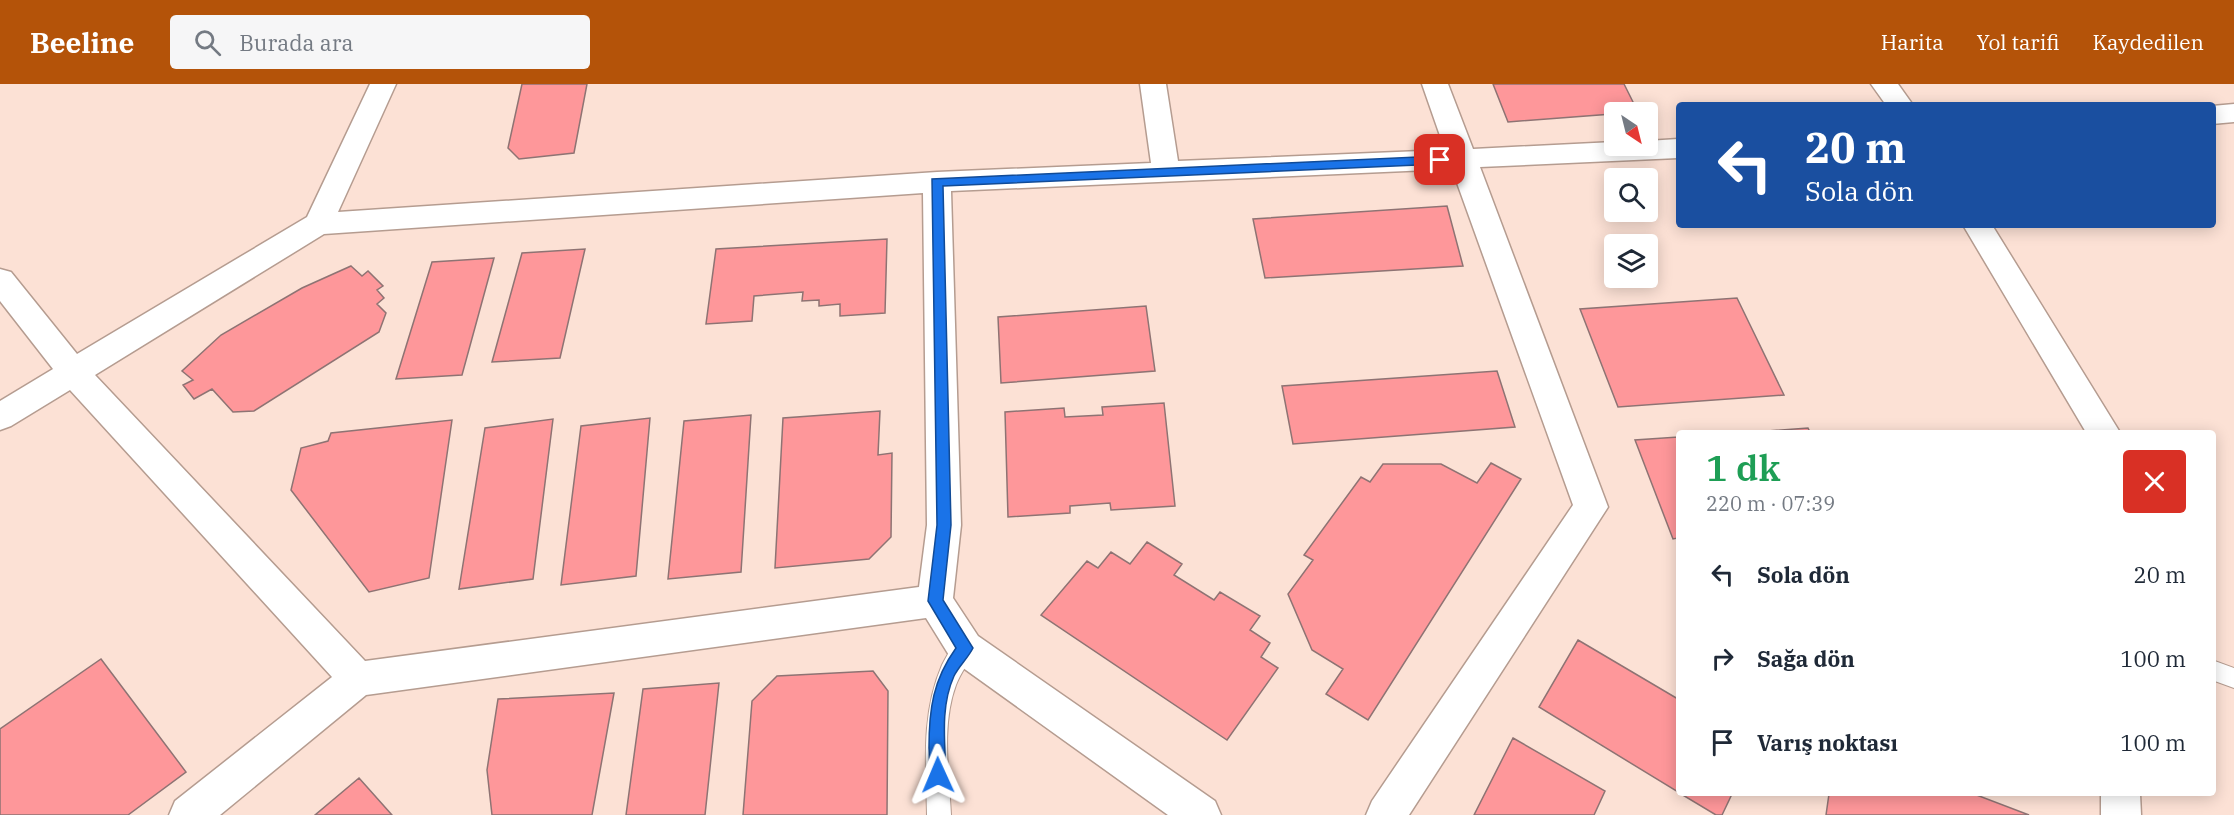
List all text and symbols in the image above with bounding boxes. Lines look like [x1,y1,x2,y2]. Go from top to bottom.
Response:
search box [170,15,590,69]
text: Beeline [30,24,134,61]
icon: search [191,26,224,59]
text: Burada ara [239,28,353,57]
text: Harita [1881,28,1944,56]
text: Yol tarifi [1977,28,2060,56]
text: Kaydedilen [2093,28,2204,56]
north arrow [1604,102,1658,156]
map controls [1604,102,1658,288]
text: 20 m [1805,120,1906,175]
icon: left [1706,126,1784,204]
pin [1414,134,1465,185]
icon: arrive [1423,143,1456,176]
button: search [1604,168,1658,222]
text: Sola dön [1805,173,1914,208]
button: layers [1604,234,1658,288]
text: 1 dk [1706,444,1780,491]
button: close [2123,450,2186,513]
text: 220 m · 07:39 [1706,490,1835,517]
icon: left [1706,558,1739,591]
text: Sola dön [1757,560,1850,589]
text: 20 m [2134,560,2186,589]
icon: right [1706,642,1739,675]
text: Sağa dön [1757,644,1855,673]
text: 100 m [2120,644,2186,673]
icon: arrive [1706,726,1739,759]
text: Varış noktası [1757,728,1898,757]
text: 100 m [2120,728,2186,757]
position arrow [906,743,970,807]

